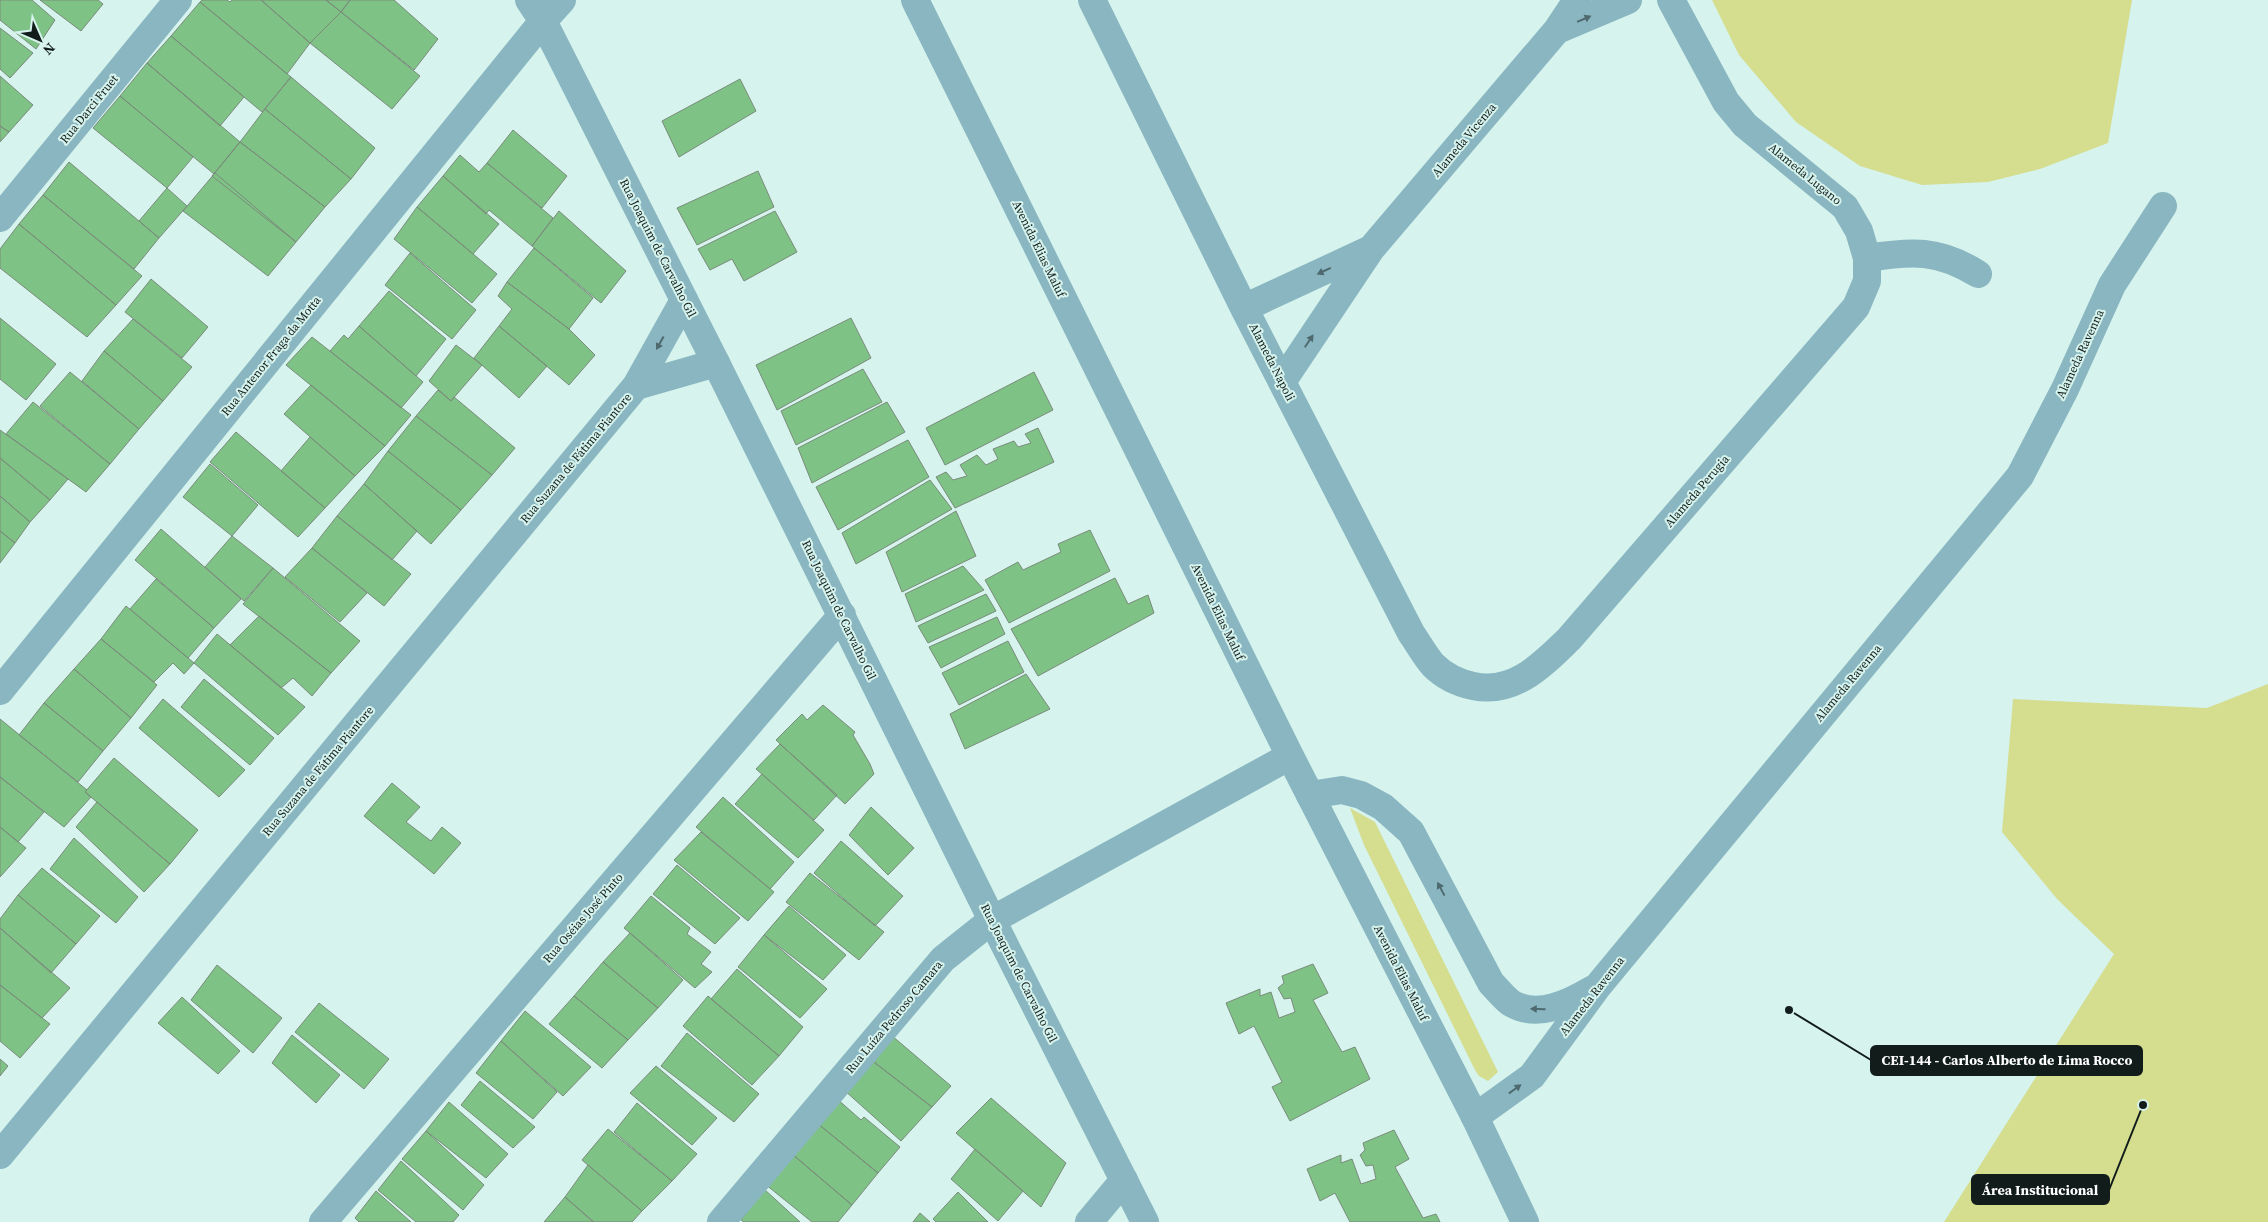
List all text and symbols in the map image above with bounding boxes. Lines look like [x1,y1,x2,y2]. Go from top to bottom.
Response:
one-way arrow [1577,14,1591,22]
north arrow [15,15,65,65]
text: N [39,39,60,60]
street label: Rua Darci Fruet [56,71,122,147]
street label: Alameda Vicenza [1428,99,1500,180]
street label: Alameda Lugano [1765,140,1845,209]
street label: Rua Joaquim de Carvalho Gil [616,176,700,320]
street label: Avenida Elias Maluf [1009,198,1070,301]
one-way arrow [1317,267,1331,275]
street label: Rua Antenor Fraga da Motta [218,292,325,419]
street label: Alameda Ravenna [2052,306,2108,401]
street label: Alameda Napoli [1246,320,1299,404]
one-way arrow [1304,334,1314,348]
one-way arrow [656,336,665,350]
street label: Rua Suzana de Fátima Piantore [517,390,635,526]
street label: Alameda Perugia [1661,451,1733,531]
street label: Rua Joaquim de Carvalho Gil [798,538,880,683]
street label: Avenida Elias Maluf [1188,561,1249,664]
street label: Alameda Ravenna [1811,640,1886,725]
street label: Rua Suzana de Fátima Piantore [259,703,377,839]
street label: Rua Oséias José Pinto [539,869,627,966]
one-way arrow [1437,882,1445,896]
street label: Rua Joaquim de Carvalho Gil [977,901,1061,1045]
street label: Avenida Elias Maluf [1370,922,1433,1025]
street label: Alameda Ravenna [1556,952,1628,1039]
street label: Rua Luíza Pedroso Camara [842,956,947,1077]
one-way arrow [1530,1005,1546,1013]
callout: CEI-144 - Carlos Alberto de Lima Rocco [1871,1046,2142,1075]
text: CEI-144 - Carlos Alberto de Lima Rocco [1882,1050,2132,1070]
one-way arrow [1508,1084,1522,1094]
callout: Área Institucional [1972,1175,2109,1204]
text: Área Institucional [1982,1180,2099,1200]

